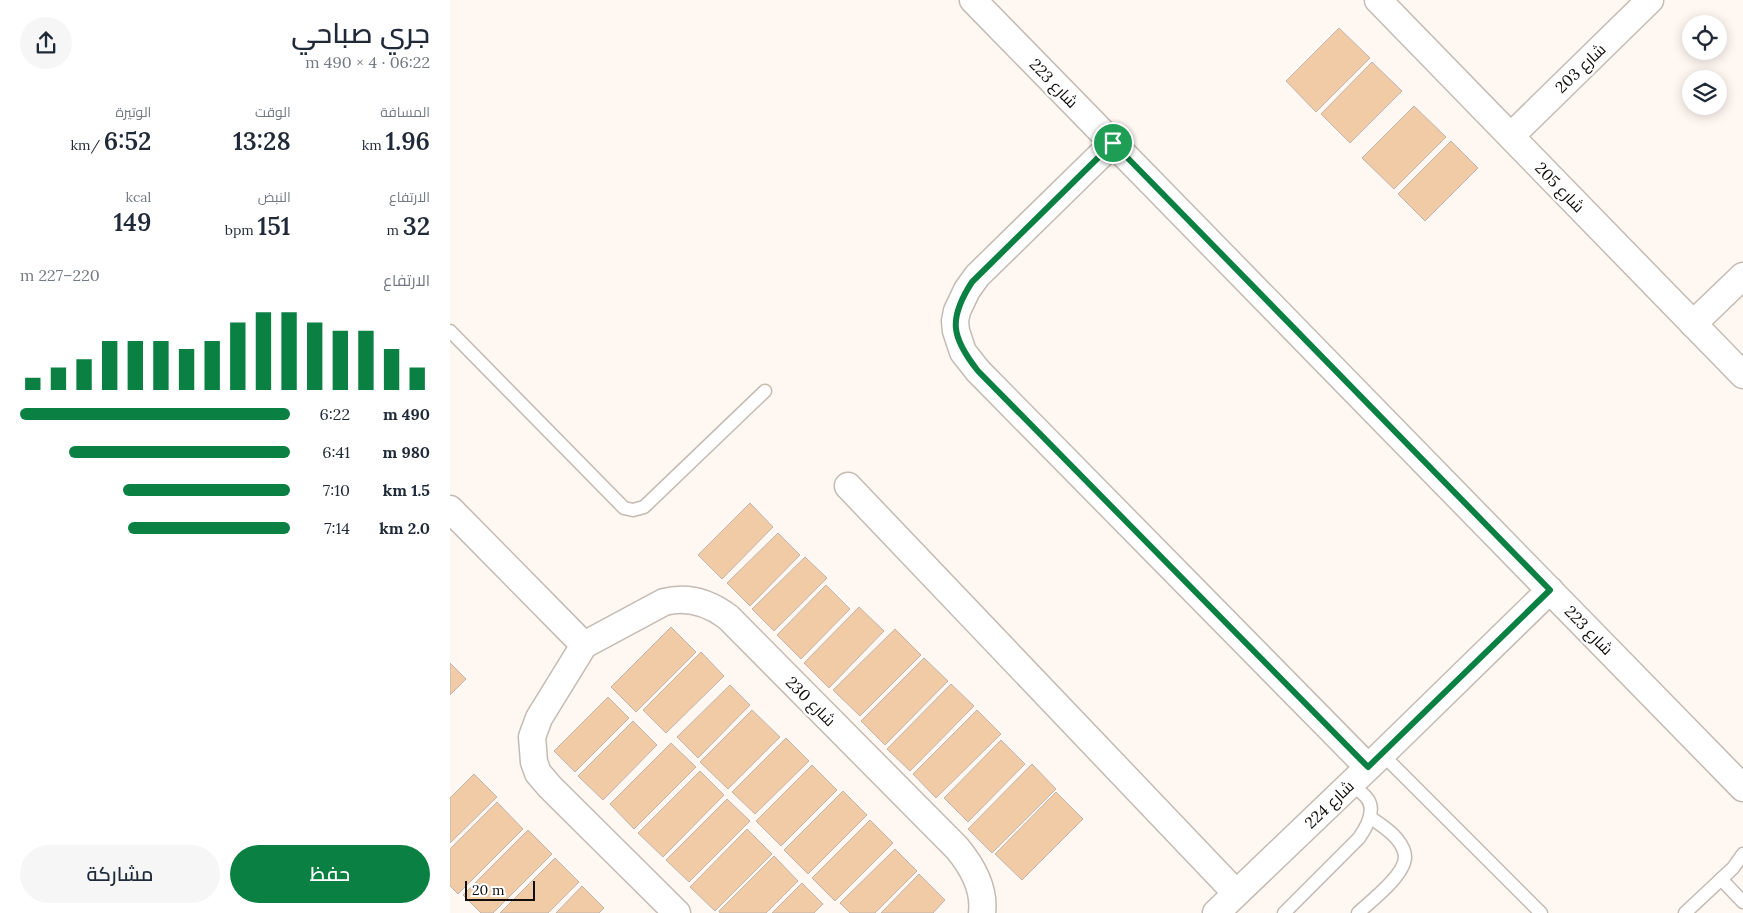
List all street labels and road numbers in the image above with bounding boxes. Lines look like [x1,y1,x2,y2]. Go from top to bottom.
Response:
street label: شارع 203 [1551,39,1611,98]
street label: شارع 223 [1024,54,1082,113]
street label: شارع 205 [1530,158,1589,218]
street label: شارع 223 [1559,601,1617,660]
street label: شارع 230 [780,672,840,732]
street label: شارع 224 [1300,776,1359,834]

